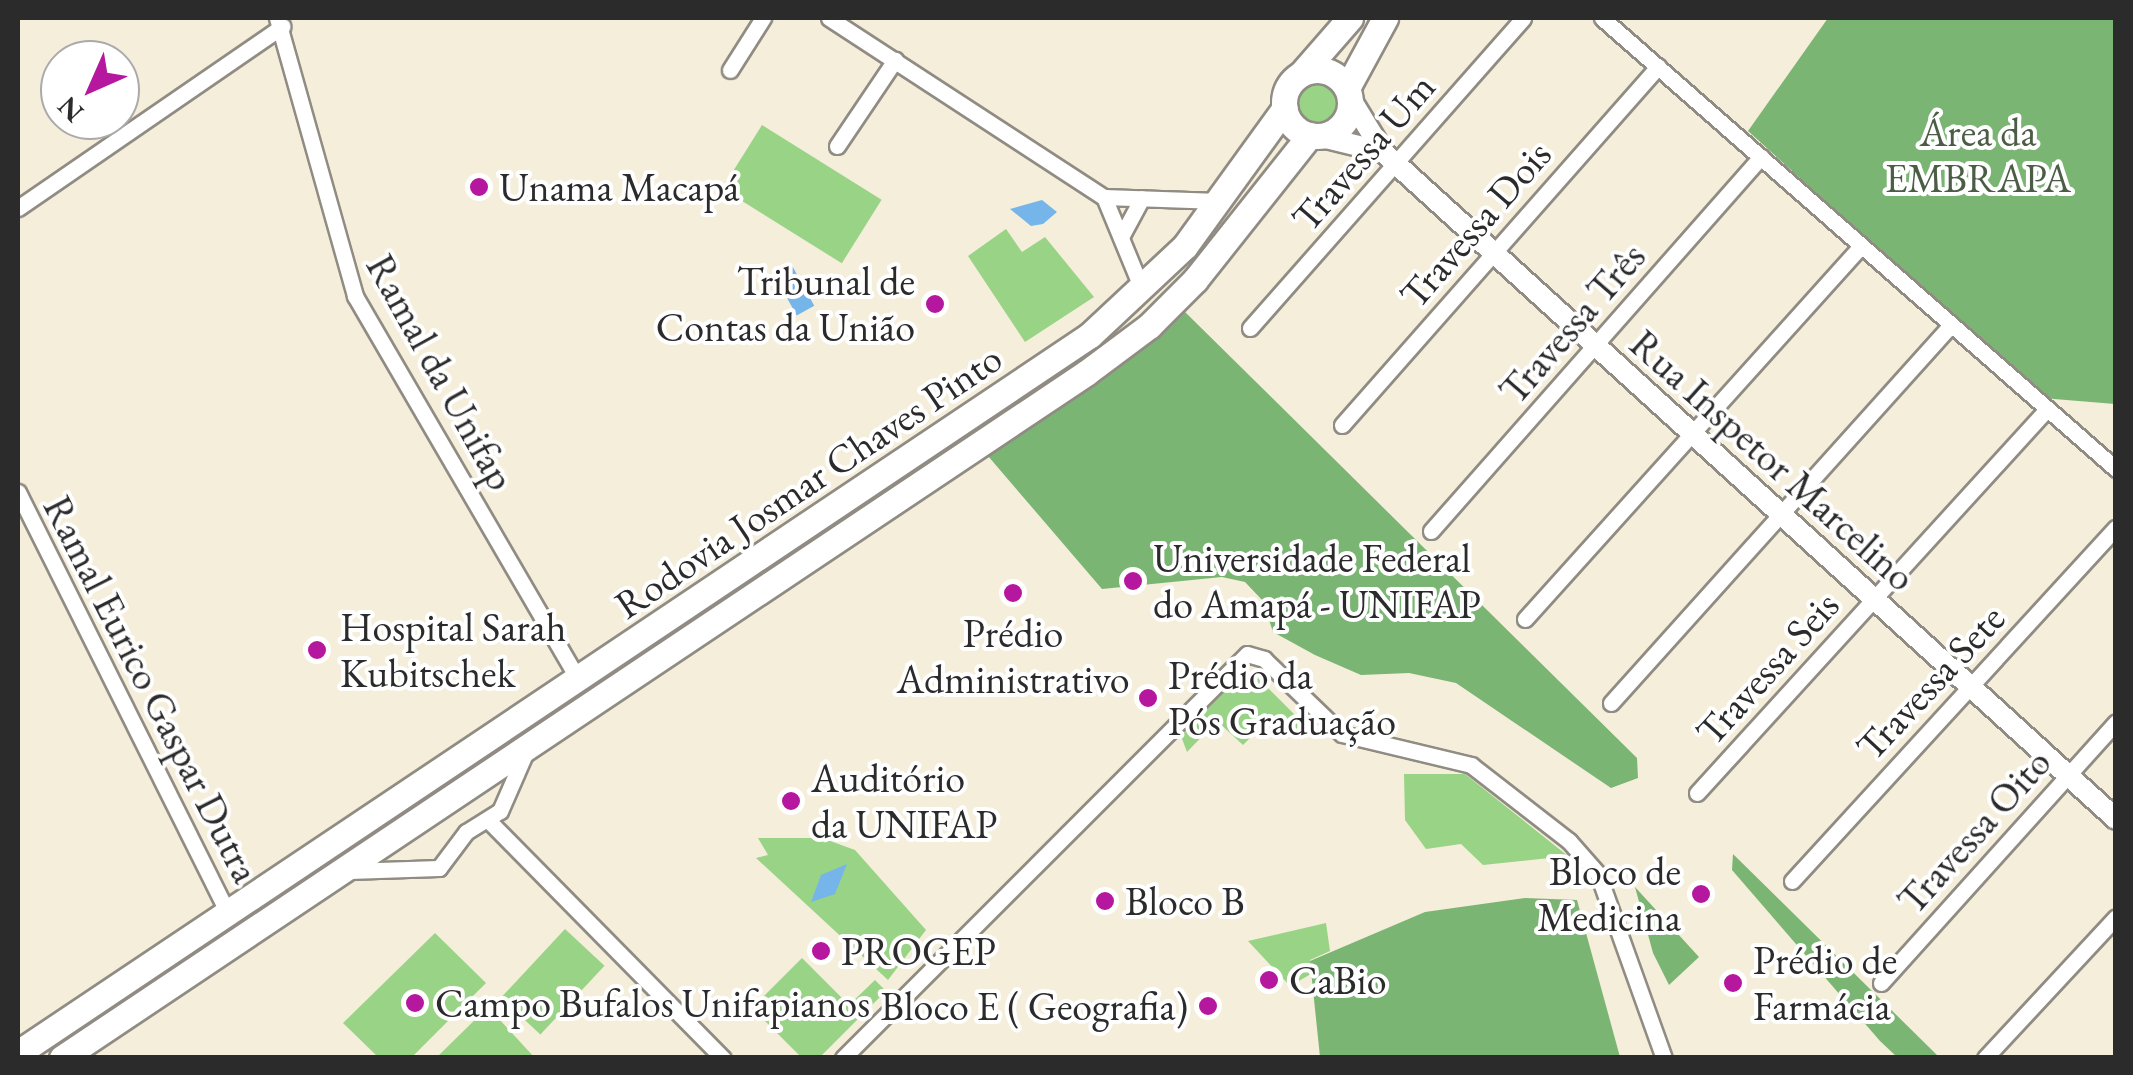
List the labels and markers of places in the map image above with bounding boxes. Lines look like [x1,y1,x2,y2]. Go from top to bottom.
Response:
place label: Unama Macapá [499,163,739,211]
marker: Unama Macapá [468,176,490,198]
place label: Tribunal de Contas da União [656,257,915,351]
marker: Tribunal de Contas da União [924,293,946,315]
place label: Universidade Federal do Amapá - UNIFAP [1153,534,1481,628]
marker: Universidade Federal do Amapá - UNIFAP [1122,570,1144,592]
marker: Prédio Administrativo [1002,582,1024,604]
place label: Hospital Sarah Kubitschek [340,603,566,697]
place label: Prédio Administrativo [896,609,1130,703]
marker: Hospital Sarah Kubitschek [304,637,330,663]
place label: Prédio da Pós Graduação [1168,651,1396,745]
marker: Prédio da Pós Graduação [1137,687,1159,709]
place label: Auditório da UNIFAP [811,754,997,848]
marker: Auditório da UNIFAP [780,790,802,812]
place label: Bloco de Medicina [1537,847,1681,941]
place label: Bloco B [1125,877,1245,925]
marker: Bloco de Medicina [1690,883,1712,905]
marker: Bloco B [1094,890,1116,912]
place label: PROGEP [841,927,996,975]
place label: Prédio de Farmácia [1753,936,1897,1030]
marker: PROGEP [810,940,832,962]
place label: CaBio [1289,956,1386,1004]
marker: CaBio [1258,969,1280,991]
marker: Prédio de Farmácia [1722,972,1744,994]
place label: Campo Bufalos Unifapianos [435,979,870,1027]
place label: Bloco E ( Geografia) [881,982,1188,1030]
marker: Campo Bufalos Unifapianos [404,992,426,1014]
marker: Bloco E ( Geografia) [1197,995,1219,1017]

